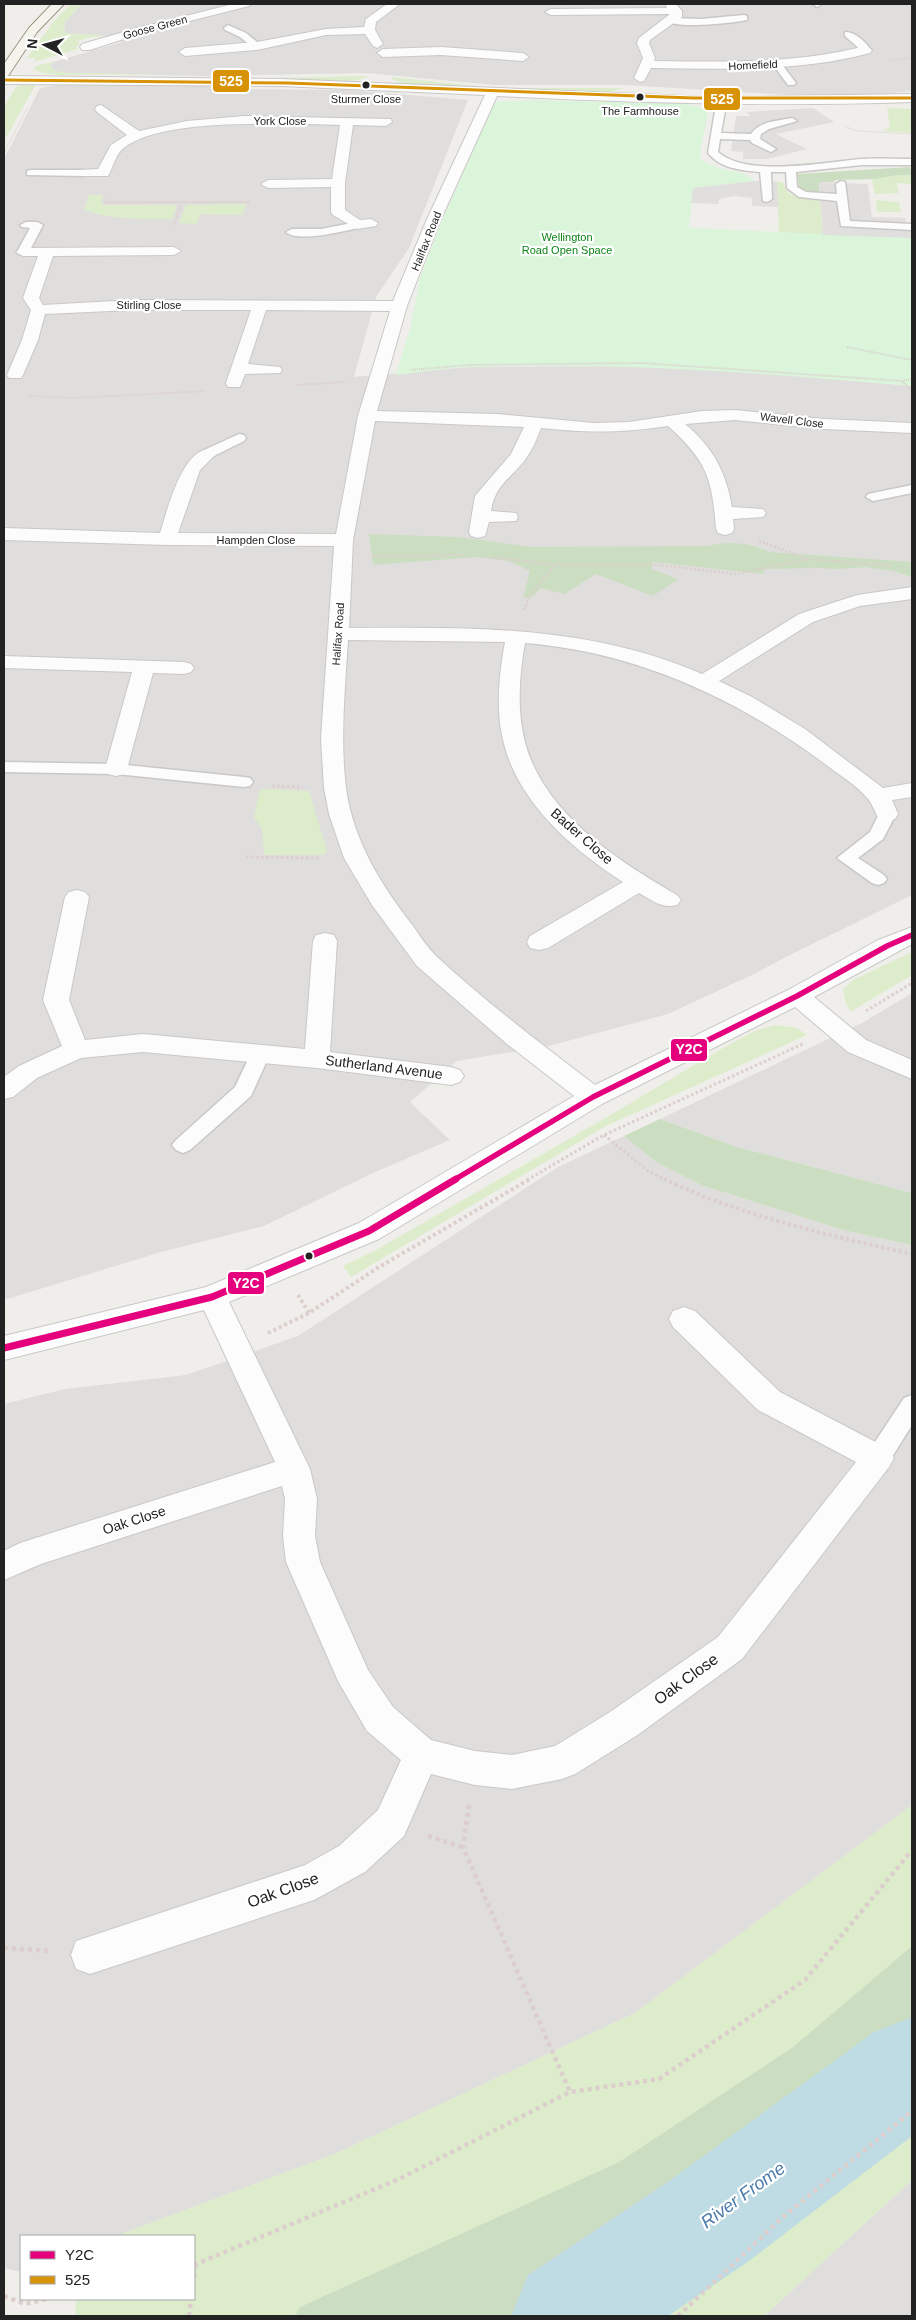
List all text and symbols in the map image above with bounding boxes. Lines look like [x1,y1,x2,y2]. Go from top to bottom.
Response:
street label: Goose Green [122,13,188,41]
north arrow [20,20,70,70]
text: N [24,38,41,50]
street label: Homefield [728,58,778,72]
line badge: 525 [212,69,250,93]
text: 525 [219,73,243,89]
marker: Sturmer Close [361,80,371,90]
line badge: 525 [703,87,741,111]
text: 525 [710,91,734,107]
marker: The Farmhouse [635,92,645,102]
place label: Sturmer Close [331,93,401,105]
place label: The Farmhouse [601,105,679,117]
street label: York Close [254,115,306,127]
street label: Halifax Road [409,210,443,272]
park label: Wellington Road Open Space [522,231,612,256]
street label: Stirling Close [117,299,181,311]
street label: Wavell Close [760,410,824,430]
street label: Hampden Close [217,534,295,546]
street label: Halifax Road [330,602,346,666]
street label: Bader Close [548,805,616,867]
line badge: Y2C [670,1038,708,1062]
text: Y2C [675,1041,703,1057]
street label: Sutherland Avenue [324,1052,444,1082]
unlabelled marker [304,1251,314,1261]
line badge: Y2C [227,1271,265,1295]
text: Y2C [232,1275,260,1291]
street label: Oak Close [100,1502,168,1538]
street label: Oak Close [651,1650,721,1708]
street label: Oak Close [245,1869,321,1911]
water label: River Frome [697,2158,789,2232]
legend [20,2235,195,2300]
text: Y2C [65,2246,94,2263]
text: 525 [65,2271,90,2288]

